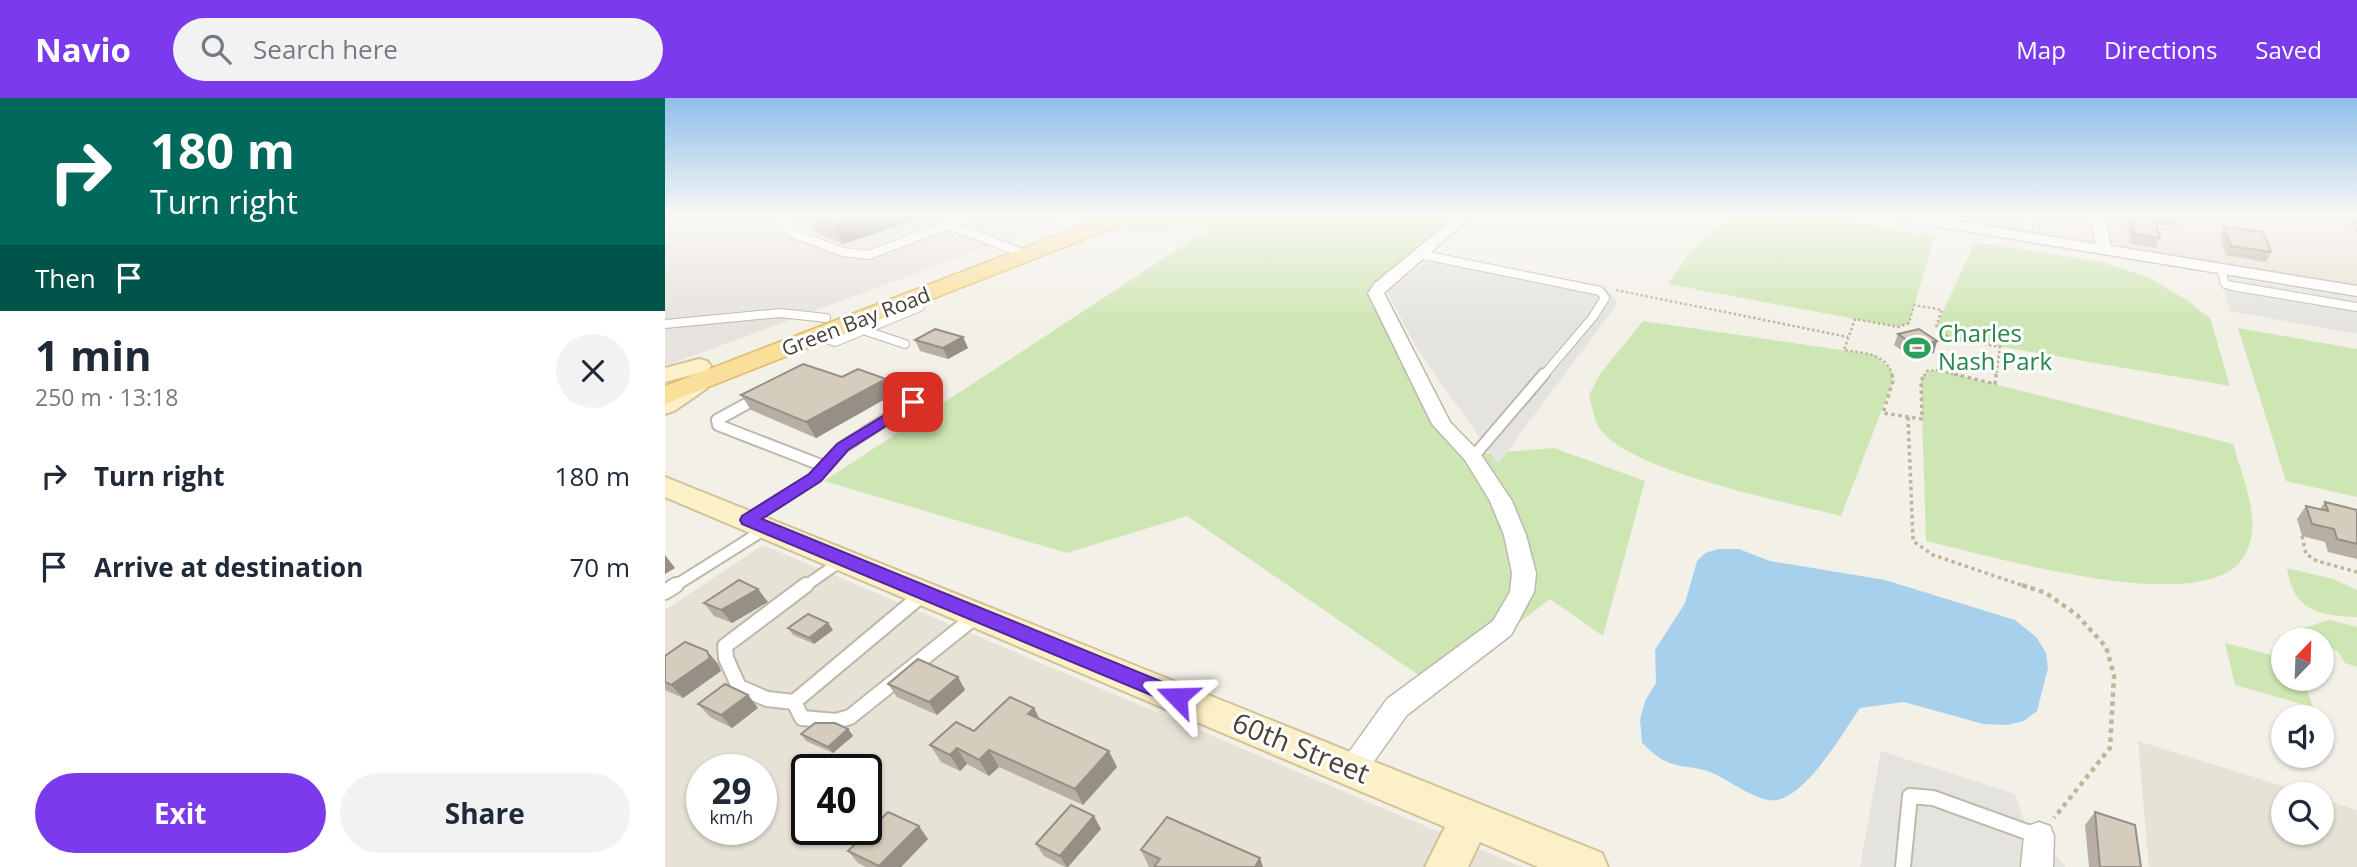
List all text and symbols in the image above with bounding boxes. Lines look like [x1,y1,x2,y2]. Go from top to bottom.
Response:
search box [173,18,663,81]
text: Navio [35,27,131,72]
icon: search [197,30,235,68]
text: Search here [253,31,398,67]
text: Map [2016,33,2066,66]
text: Directions [2104,33,2217,66]
text: Saved [2255,33,2322,66]
text: 180 m [150,117,295,183]
icon: right [35,126,126,217]
text: Turn right [150,180,298,223]
icon: arrive [110,259,148,297]
text: Then [35,260,96,296]
street label: Green Bay Road [777,280,934,362]
place label: Charles Nash Park [1938,316,2052,377]
text: 1 min [35,326,152,383]
sports icon: Charles Nash Park [1902,333,1932,363]
button: close [556,334,630,408]
pin [883,372,943,432]
text: 250 m · 13:18 [35,381,178,413]
icon: arrive [894,383,932,421]
icon: right [35,457,73,495]
text: Turn right [94,458,225,494]
text: 180 m [555,458,630,494]
icon: arrive [35,548,73,586]
text: Arrive at destination [94,549,363,585]
text: 70 m [569,549,630,585]
north arrow [2271,628,2335,691]
map controls [2271,628,2334,845]
position arrow [1140,660,1214,734]
street label: 60th Street [1227,702,1376,792]
button: sound [2271,705,2334,768]
speed limit sign: 40 [791,754,882,845]
text: 29 [711,767,752,814]
button: Exit [35,773,326,853]
button: Share [340,773,630,853]
button: search [2271,782,2334,845]
text: km/h [710,805,753,829]

